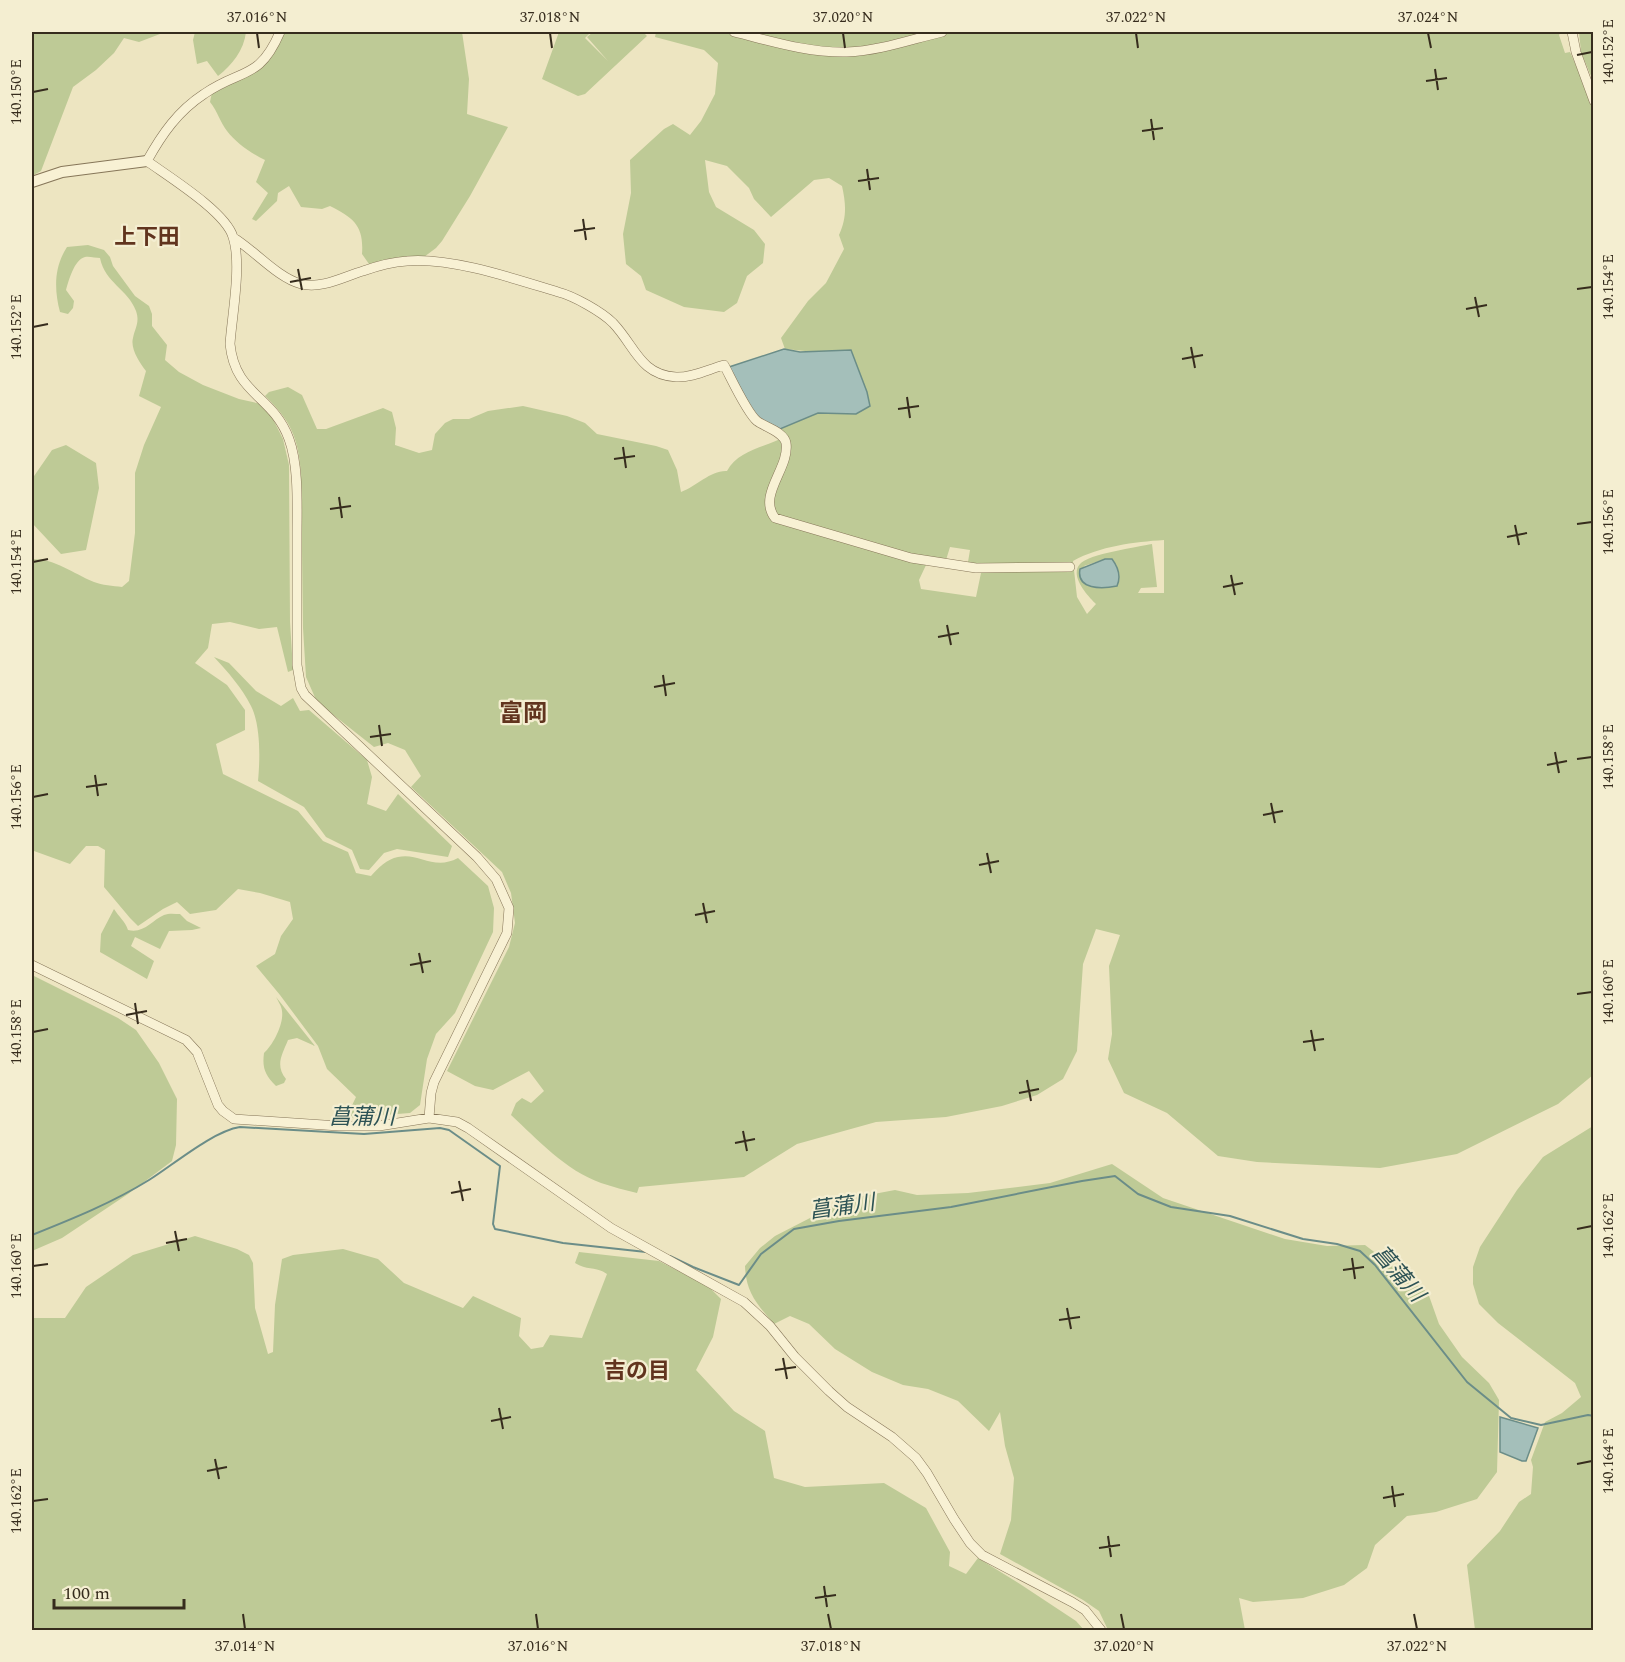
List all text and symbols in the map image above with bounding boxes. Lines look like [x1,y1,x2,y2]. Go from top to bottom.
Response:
text: 37.016°N [227,6,287,29]
text: 37.018°N [520,6,580,29]
text: 37.020°N [813,6,873,29]
text: 37.022°N [1106,6,1166,29]
text: 37.024°N [1398,6,1458,29]
text: 140.152°E [1597,19,1620,85]
text: 140.150°E [5,59,28,125]
district label: 上下田 [114,221,180,254]
text: 140.154°E [1597,254,1620,320]
text: 140.152°E [5,294,28,360]
text: 140.156°E [1597,489,1620,555]
text: 140.154°E [5,529,28,595]
district label: 富岡 [499,696,547,732]
text: 140.158°E [1597,724,1620,790]
text: 140.156°E [5,764,28,830]
text: 140.160°E [1597,959,1620,1025]
text: 140.158°E [5,999,28,1065]
water label: 菖蒲川 [329,1101,397,1134]
water label: 菖蒲川 [807,1186,879,1228]
text: 140.162°E [1597,1193,1620,1259]
text: 140.160°E [5,1233,28,1299]
water label: 菖蒲川 [1364,1238,1433,1311]
district label: 吉の目 [604,1355,670,1388]
text: 140.164°E [1597,1428,1620,1494]
text: 140.162°E [5,1468,28,1534]
scale bar [54,1572,184,1610]
text: 100 m [63,1580,110,1607]
text: 37.014°N [215,1635,275,1658]
text: 37.016°N [508,1635,568,1658]
text: 37.018°N [801,1635,861,1658]
text: 37.020°N [1094,1635,1154,1658]
text: 37.022°N [1387,1635,1447,1658]

